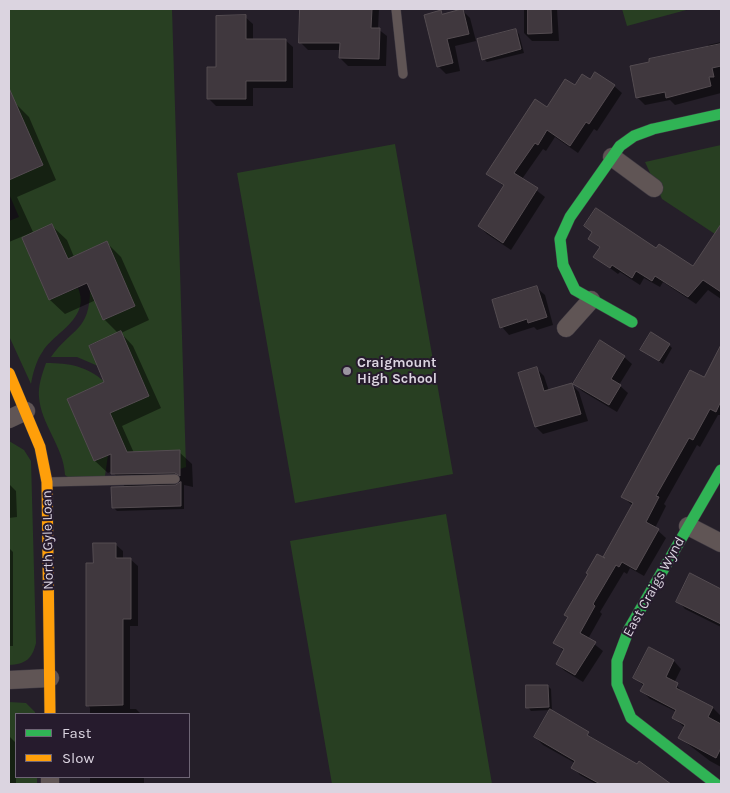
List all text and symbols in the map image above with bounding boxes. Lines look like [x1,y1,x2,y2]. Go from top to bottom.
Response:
place label: Craigmount High School [357,355,437,388]
marker: Craigmount High School [341,365,353,377]
street label: North Gyle Loan [39,490,57,590]
street label: East Craigs Wynd [620,534,688,640]
legend [15,713,190,778]
text: Fast [62,724,91,742]
text: Slow [62,749,94,767]

